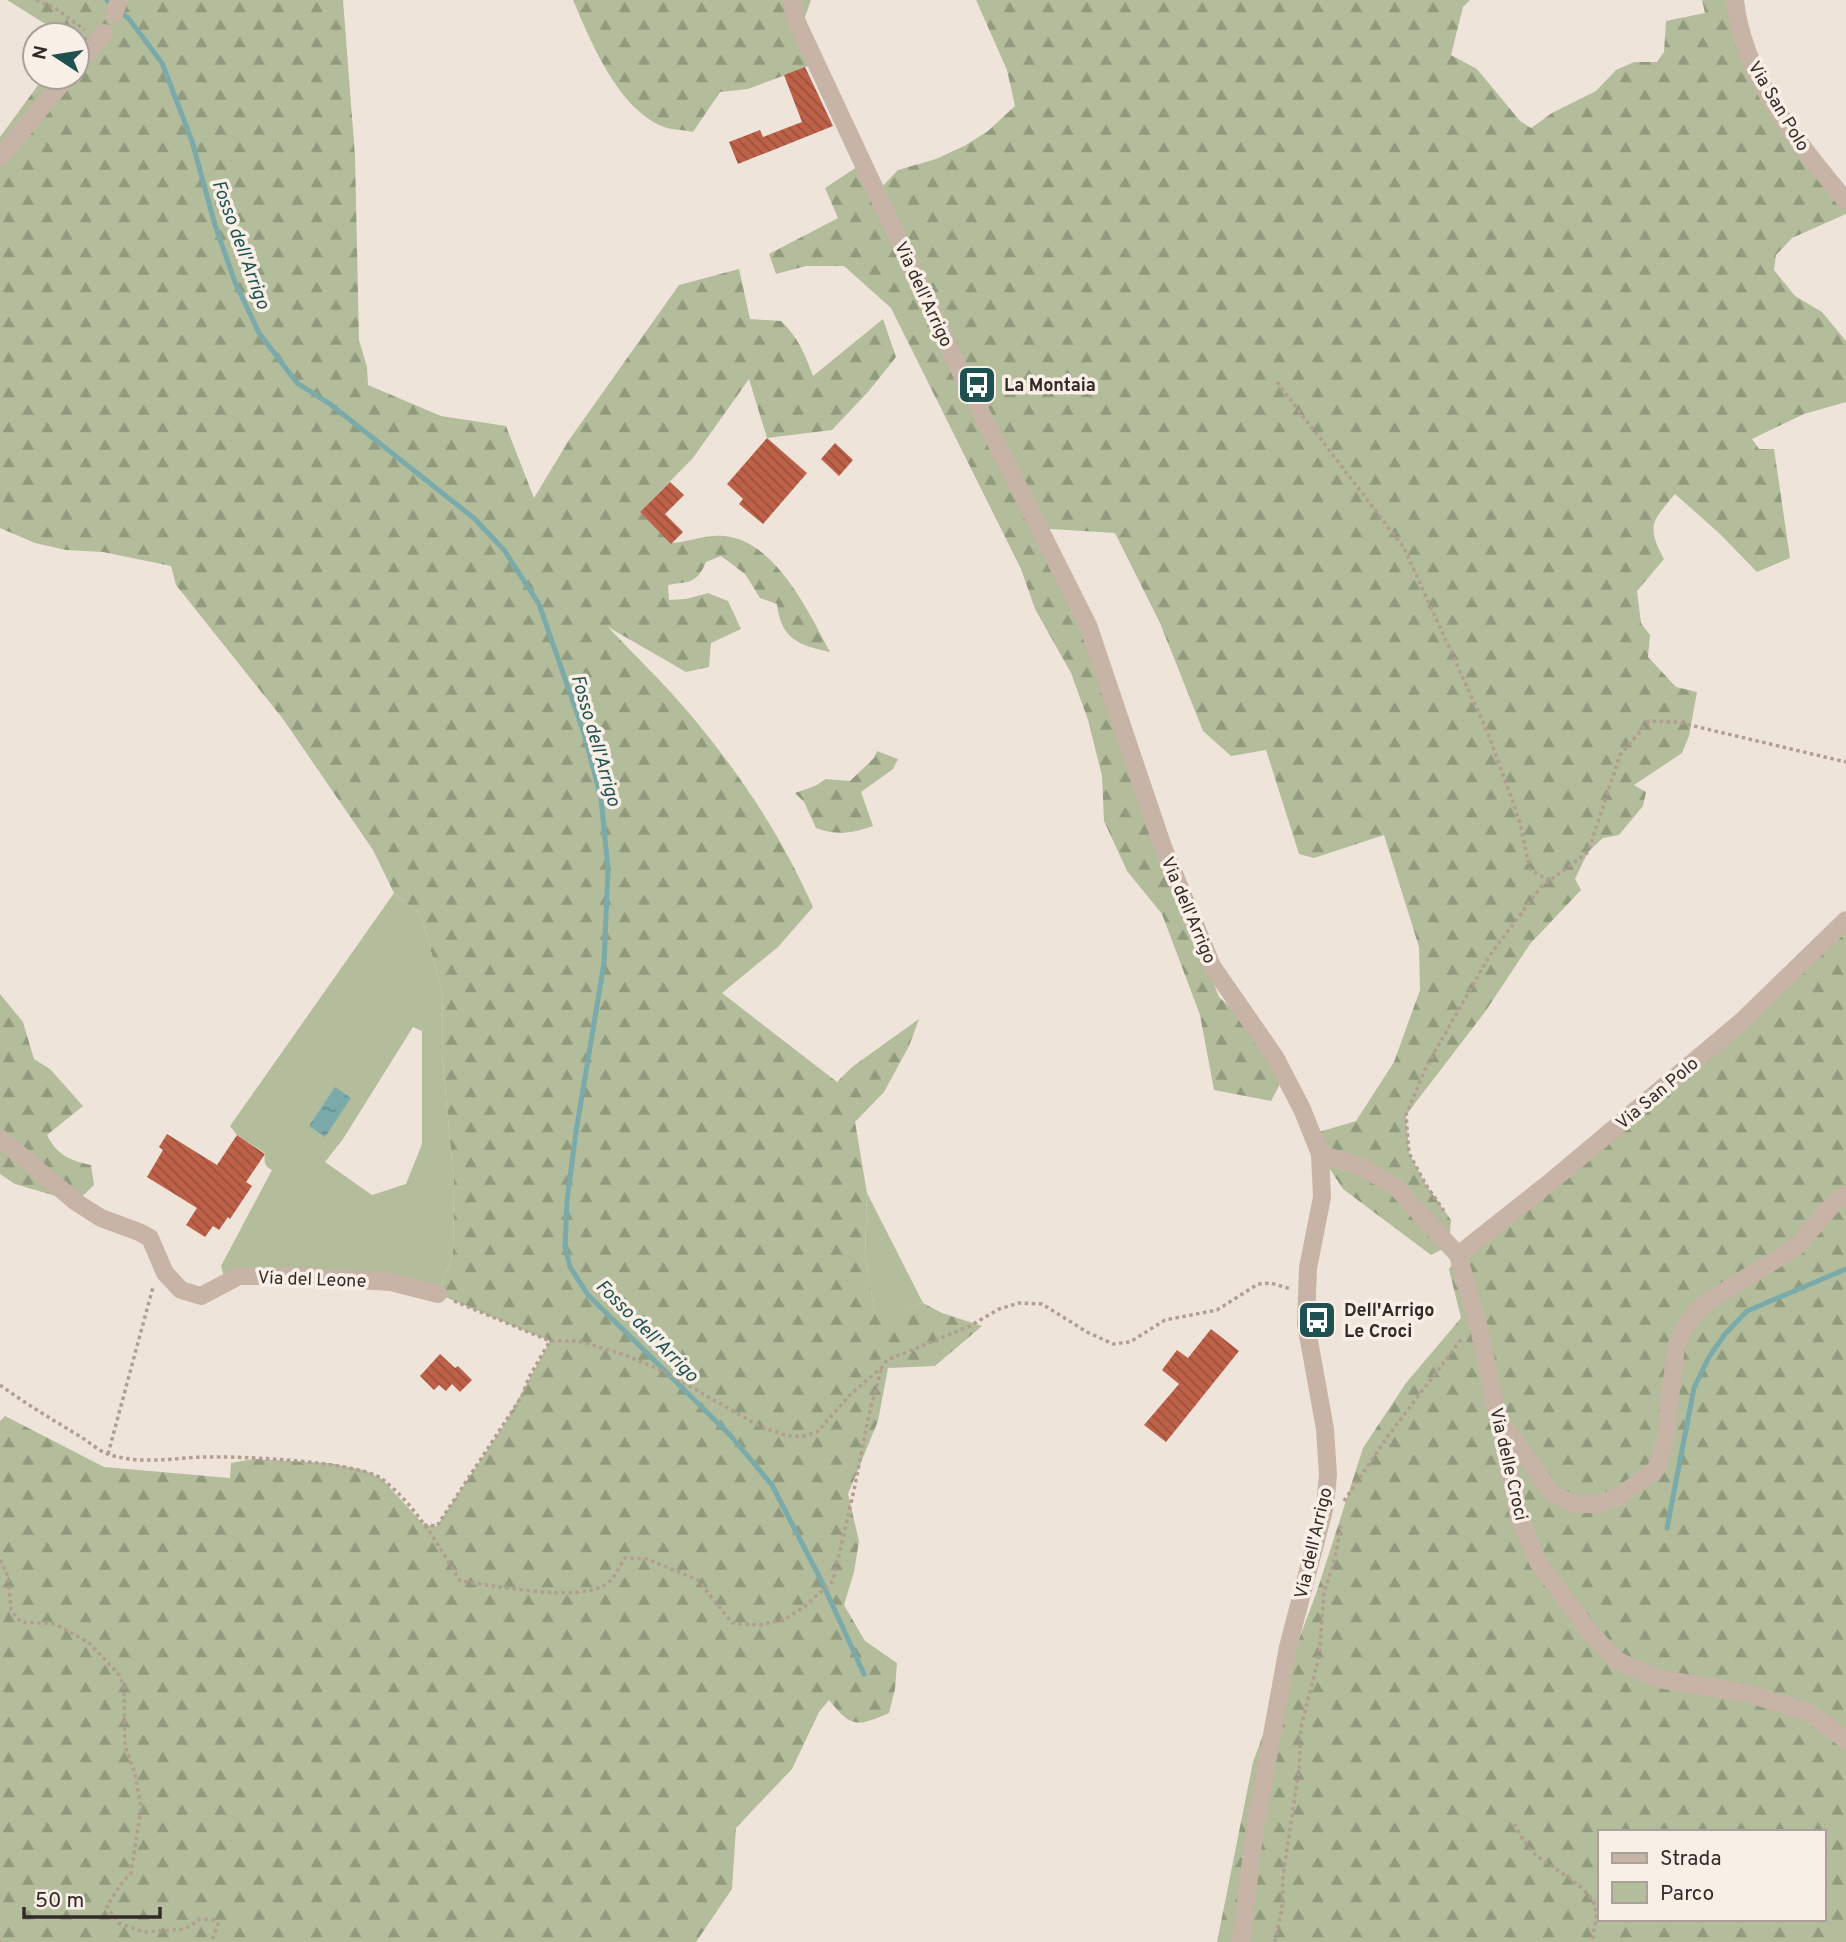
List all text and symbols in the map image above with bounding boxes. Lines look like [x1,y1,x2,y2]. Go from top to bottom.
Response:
north arrow [21,21,91,91]
text: N [28,44,54,62]
street label: Via San Polo [1742,58,1814,156]
water label: Fosso dell'Arrigo [206,177,275,313]
street label: Via dell'Arrigo [888,238,957,351]
bus stop icon: La Montaia [956,364,998,406]
place label: La Montaia [1004,375,1096,398]
water label: Fosso dell'Arrigo [565,672,626,810]
street label: Via dell'Arrigo [1155,854,1220,967]
street label: Via San Polo [1612,1053,1704,1135]
street label: Via del Leone [257,1267,367,1294]
water label: Fosso dell'Arrigo [590,1275,704,1388]
bus stop icon: Dell'Arrigo Le Croci [1296,1299,1338,1341]
place label: Dell'Arrigo Le Croci [1344,1300,1435,1344]
street label: Via delle Croci [1483,1406,1532,1523]
street label: Via dell'Arrigo [1290,1485,1338,1601]
legend [1598,1830,1825,1921]
text: Strada [1660,1846,1721,1873]
scale bar [24,1876,161,1920]
text: Parco [1660,1881,1714,1908]
text: 50 m [35,1888,84,1915]

